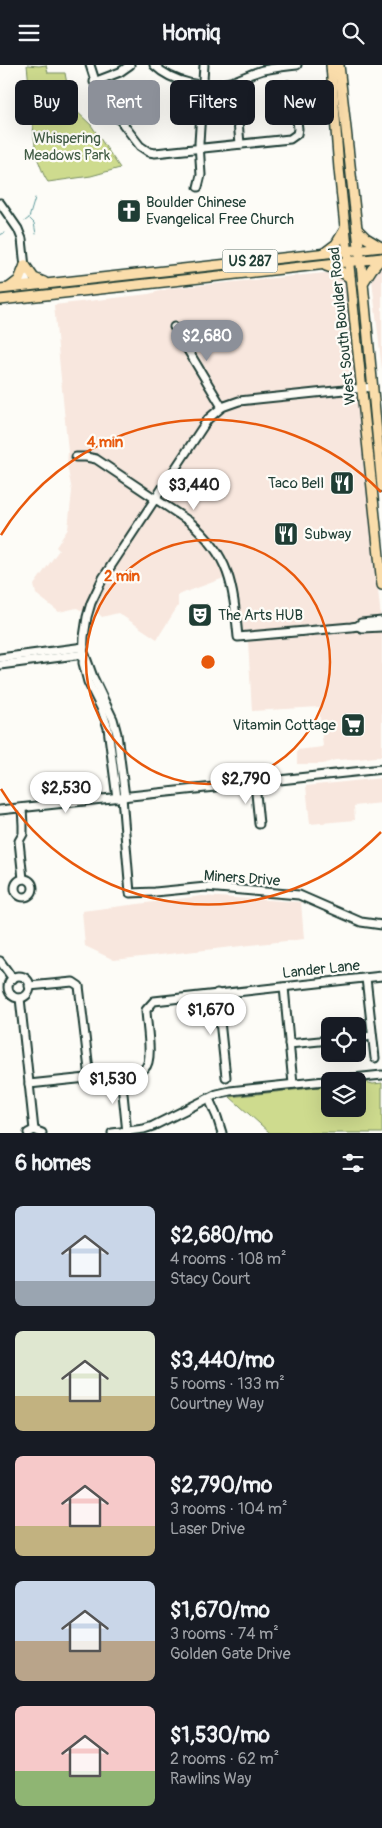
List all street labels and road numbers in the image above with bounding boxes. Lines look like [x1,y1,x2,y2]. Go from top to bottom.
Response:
street label: West South Boulder Road [325,246,360,406]
road number: US 287 [222,250,278,273]
street label: Miners Drive [203,866,281,891]
street label: Lander Lane [281,956,361,983]

